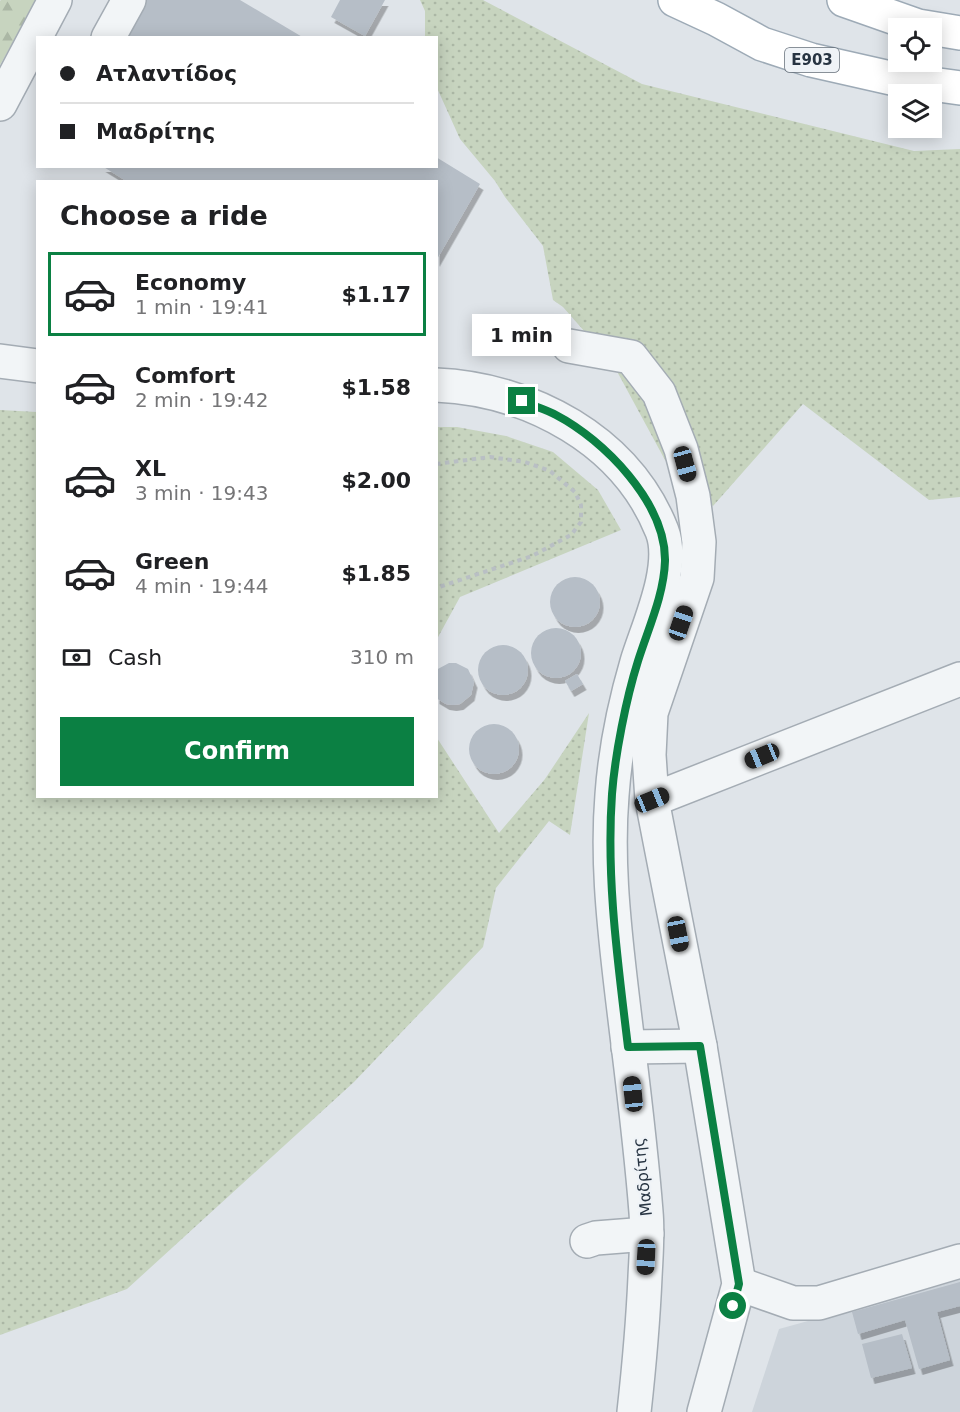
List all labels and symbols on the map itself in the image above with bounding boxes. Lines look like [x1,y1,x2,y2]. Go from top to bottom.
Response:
road number: E903 [785,48,839,72]
callout: 1 min [472,314,572,356]
route end [508,387,535,414]
car [672,444,698,484]
car [667,603,695,643]
car [742,741,782,771]
car [632,785,672,815]
car [666,915,690,953]
car [622,1075,644,1113]
street label: Μαδρίτης [629,1137,656,1217]
car [636,1239,656,1275]
route start [719,1292,746,1319]

